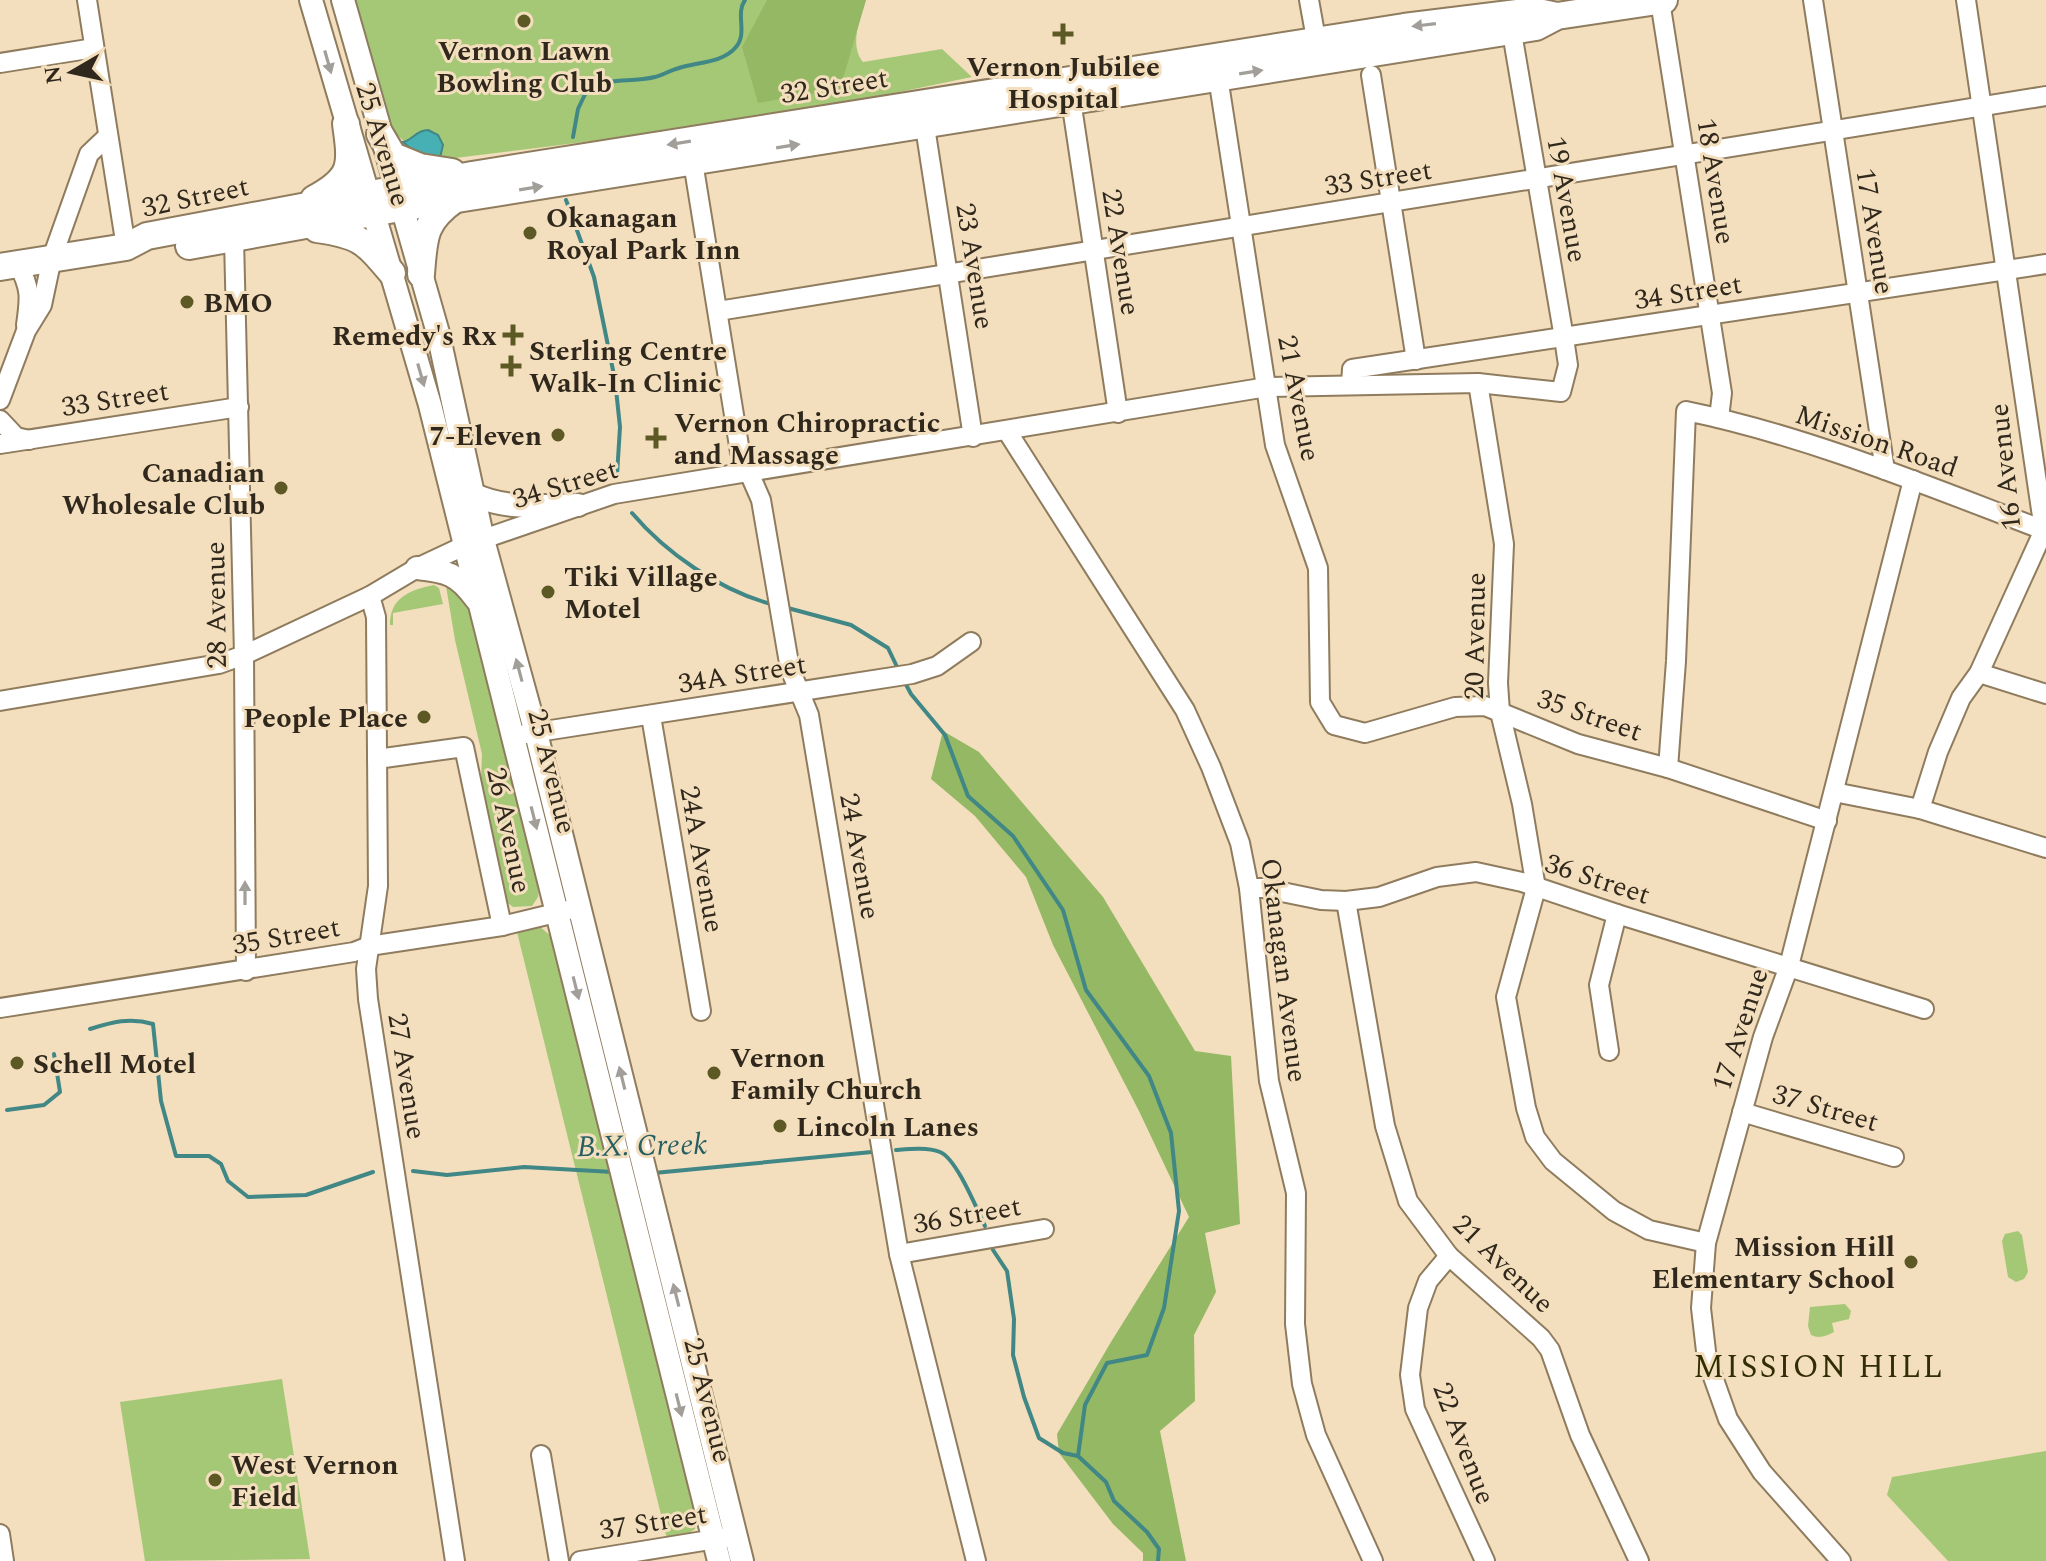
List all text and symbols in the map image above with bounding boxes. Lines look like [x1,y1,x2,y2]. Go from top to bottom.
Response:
marker: Vernon Lawn Bowling Club [515,12,533,30]
one-way arrow [1411,19,1436,32]
marker: Vernon Jubilee Hospital [1052,23,1074,45]
place label: Vernon Lawn Bowling Club [436,30,612,105]
north arrow [32,32,112,112]
place label: Vernon Jubilee Hospital [966,46,1160,121]
one-way arrow [322,51,335,75]
street label: 32 Street [777,57,891,116]
text: N [36,63,71,86]
one-way arrow [1239,65,1264,78]
street label: 25 Avenue [343,77,422,212]
street label: 18 Avenue [1684,115,1747,248]
street label: 19 Avenue [1534,133,1599,266]
one-way arrow [666,137,691,150]
one-way arrow [775,140,800,152]
street label: 33 Street [1321,149,1435,208]
street label: 32 Street [138,165,253,230]
street label: 17 Avenue [1843,165,1906,298]
one-way arrow [519,181,544,193]
street label: 22 Avenue [1089,186,1152,319]
place label: Okanagan Royal Park Inn [546,197,741,272]
street label: 23 Avenue [943,200,1006,333]
marker: Okanagan Royal Park Inn [521,224,539,242]
street label: 34 Street [1631,263,1745,322]
place label: BMO [203,282,273,325]
marker: BMO [178,293,196,311]
place label: Remedy's Rx [332,315,497,358]
marker: Remedy's Rx [504,326,522,344]
place label: Sterling Centre Walk-In Clinic [529,330,727,405]
street label: 21 Avenue [1265,332,1332,465]
marker: Sterling Centre Walk-In Clinic [500,355,522,377]
one-way arrow [415,364,428,388]
street label: 33 Street [58,370,172,429]
street label: Mission Road [1789,393,1964,489]
street label: 16 Avenue [1977,401,2034,532]
place label: Vernon Chiropractic and Massage [674,402,940,477]
place label: 7-Eleven [429,415,542,458]
marker: 7-Eleven [549,426,567,444]
marker: Vernon Chiropractic and Massage [645,427,667,449]
street label: 34 Street [507,448,624,521]
place label: Canadian Wholesale Club [62,452,265,527]
marker: Canadian Wholesale Club [272,479,290,497]
street label: 28 Avenue [194,541,239,669]
place label: Tiki Village Motel [564,556,718,631]
street label: 20 Avenue [1453,572,1498,700]
marker: Tiki Village Motel [539,583,557,601]
street label: 34A Street [675,643,810,706]
one-way arrow [512,658,525,682]
street label: 35 Street [1531,677,1648,753]
place label: People Place [243,697,408,740]
street label: 25 Avenue [515,704,588,838]
marker: People Place [415,708,433,726]
street label: 26 Avenue [474,764,543,897]
street label: 24A Avenue [667,782,736,936]
street label: 24 Avenue [827,790,892,923]
one-way arrow [529,806,541,831]
street label: 36 Street [1539,842,1656,917]
street label: Okanagan Avenue [1248,856,1319,1085]
one-way arrow [239,880,251,905]
street label: 35 Street [229,906,343,967]
street label: 17 Avenue [1700,962,1781,1097]
one-way arrow [571,975,583,1000]
street label: 27 Avenue [375,1010,438,1143]
place label: Vernon Family Church [730,1037,922,1112]
place label: Schell Motel [33,1043,196,1086]
marker: Schell Motel [8,1054,26,1072]
marker: Vernon Family Church [705,1064,723,1082]
one-way arrow [616,1065,628,1090]
street label: 37 Street [1768,1073,1884,1144]
place label: Lincoln Lanes [796,1106,979,1149]
marker: Lincoln Lanes [771,1117,789,1135]
water label: B.X. Creek [576,1122,708,1170]
street label: 36 Street [910,1185,1024,1246]
street label: 21 Avenue [1442,1204,1564,1324]
place label: Mission Hill Elementary School [1651,1226,1895,1301]
marker: Mission Hill Elementary School [1902,1253,1920,1271]
one-way arrow [669,1283,681,1308]
street label: 25 Avenue [671,1333,744,1467]
district label: MISSION HILL [1693,1343,1945,1392]
street label: 22 Avenue [1421,1376,1507,1511]
one-way arrow [674,1393,686,1418]
place label: West Vernon Field [231,1444,398,1519]
marker: West Vernon Field [206,1471,224,1489]
street label: 37 Street [596,1493,710,1552]

